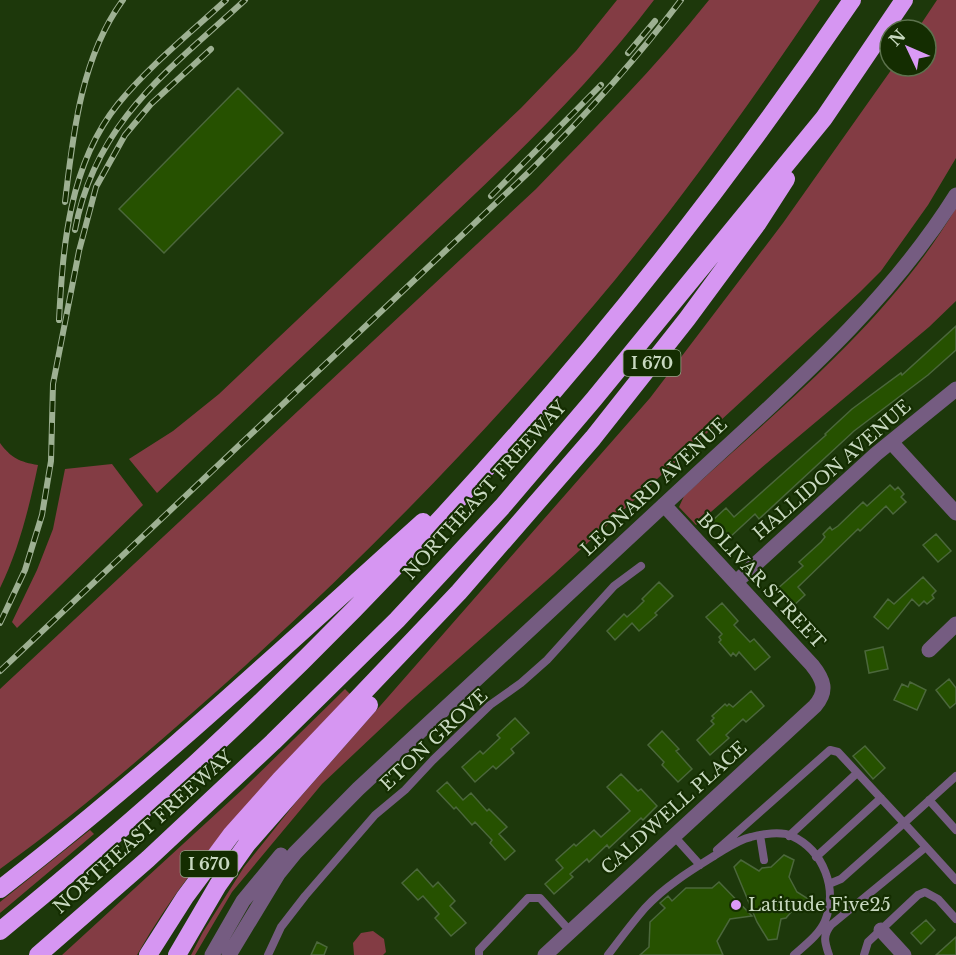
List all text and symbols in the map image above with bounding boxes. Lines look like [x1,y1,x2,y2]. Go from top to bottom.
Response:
north arrow [878,18,938,78]
text: N [885,25,910,50]
road number: I 670 [624,350,680,376]
street label: NORTHEAST FREEWAY [399,395,572,584]
street label: HALLIDON AVENUE [749,395,915,545]
street label: LEONARD AVENUE [576,414,732,560]
street label: BOLIVAR STREET [693,509,830,654]
street label: ETON GROVE [376,685,492,795]
street label: CALDWELL PLACE [597,737,751,879]
street label: NORTHEAST FREEWAY [49,745,238,918]
road number: I 670 [180,851,238,877]
place label: Latitude Five25 [748,894,891,916]
marker: Latitude Five25 [729,898,743,912]

